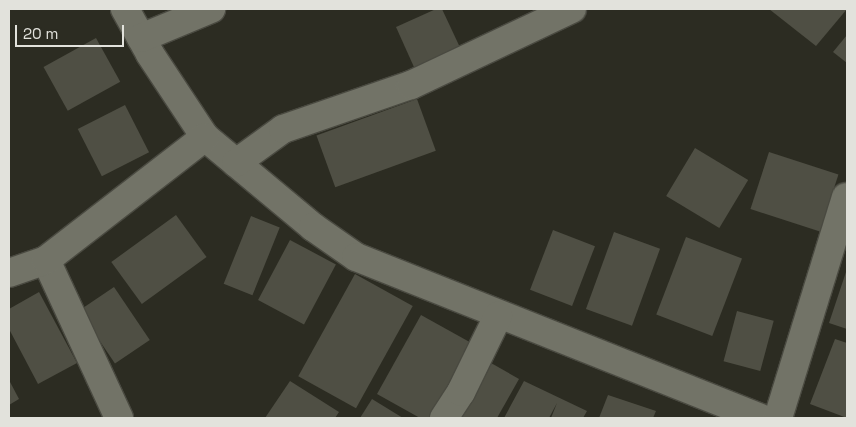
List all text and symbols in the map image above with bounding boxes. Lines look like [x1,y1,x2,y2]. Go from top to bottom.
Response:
scale bar [18,15,126,47]
text: 20 m [23,24,58,43]

